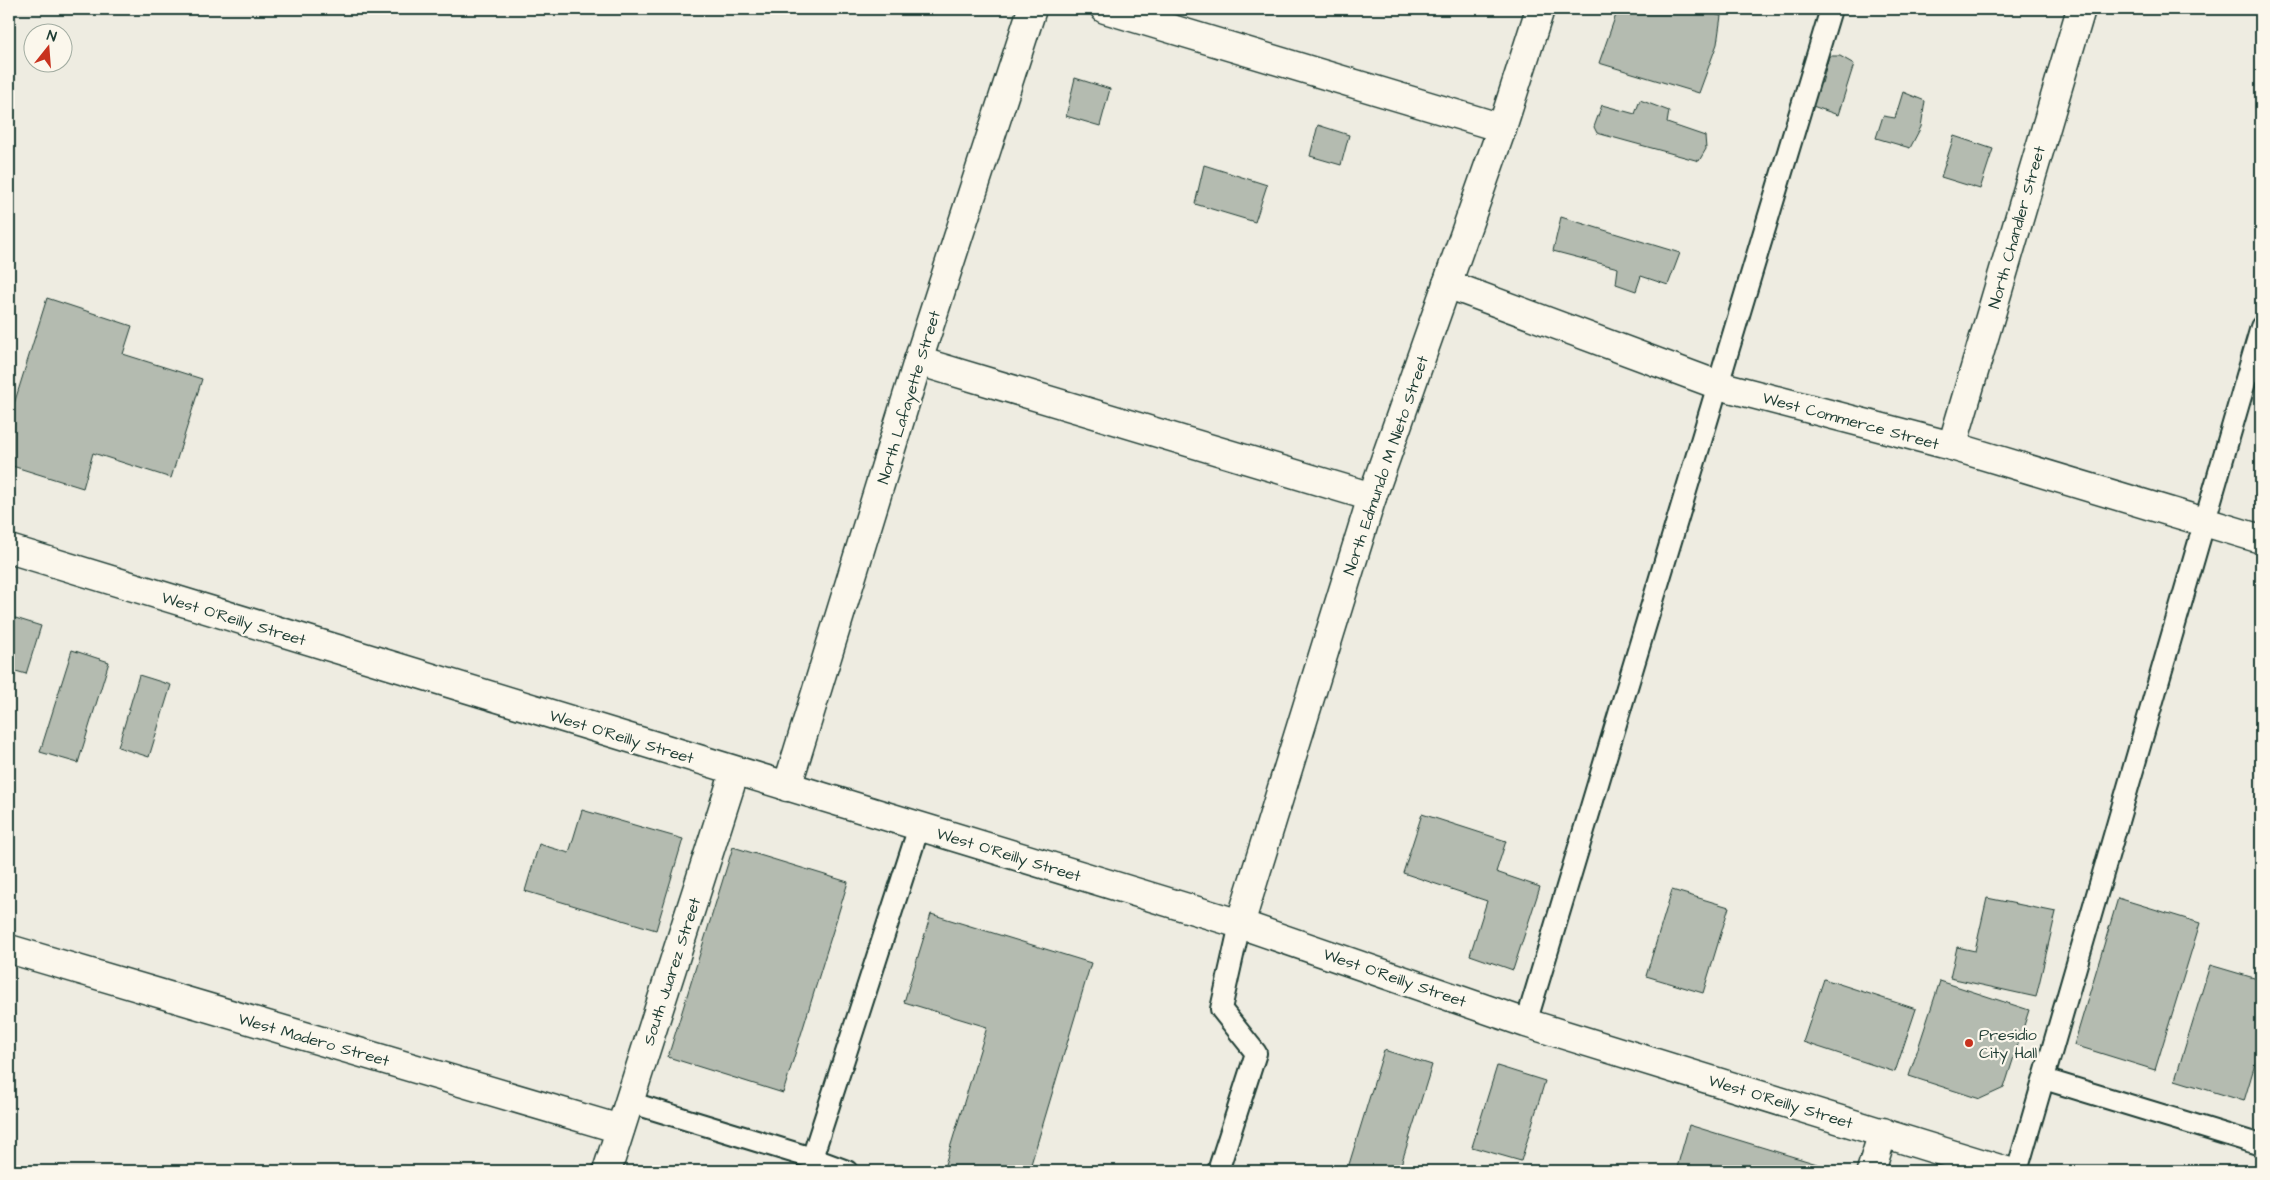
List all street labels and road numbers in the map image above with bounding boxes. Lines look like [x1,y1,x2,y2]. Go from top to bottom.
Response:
street label: North Chandler Street [1983,143,2051,311]
street label: North Lafayette Street [872,307,947,487]
street label: North Edmundo M Nieto Street [1338,352,1434,578]
street label: West Commerce Street [1760,387,1942,455]
street label: West O'Reilly Street [158,587,309,653]
street label: West O'Reilly Street [546,705,697,771]
street label: West O'Reilly Street [933,823,1084,889]
street label: South Juarez Street [638,894,706,1048]
street label: West O'Reilly Street [1320,943,1470,1014]
street label: West Madero Street [236,1008,392,1072]
street label: West O'Reilly Street [1705,1070,1856,1136]

